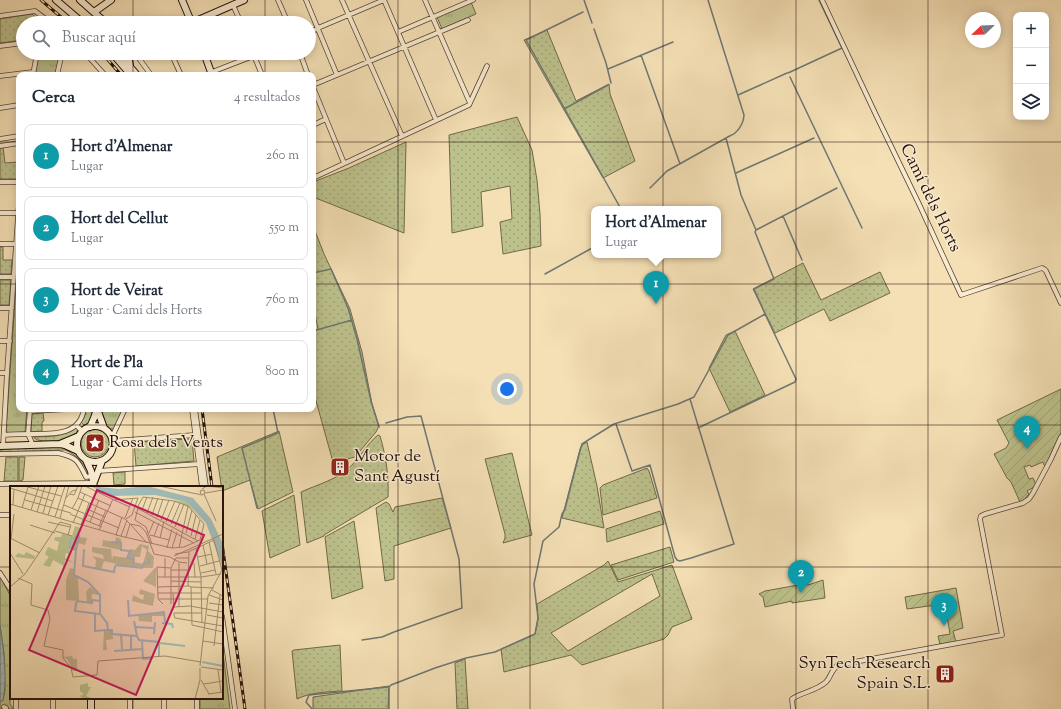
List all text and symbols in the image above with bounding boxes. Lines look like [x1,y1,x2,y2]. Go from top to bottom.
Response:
north arrow [965,12,1001,48]
map controls [1013,12,1049,120]
button: + [1013,12,1049,48]
search box [16,16,316,60]
icon: search [30,27,52,49]
text: Buscar aquí [62,28,136,49]
button: − [1013,48,1049,84]
button: layers [1013,84,1049,120]
text: Cerca [32,86,75,110]
text: 4 resultados [234,89,300,107]
text: Hort d'Almenar [71,137,172,158]
street label: Camí dels Horts [893,140,967,256]
text: 1 [44,147,48,165]
text: 260 m [266,147,299,165]
text: Lugar [71,158,103,176]
popup [591,206,721,258]
text: Hort del Cellut [71,209,168,230]
text: Hort d'Almenar [605,213,707,234]
text: 2 [43,219,49,237]
text: 550 m [270,219,299,237]
text: Lugar [71,230,103,248]
text: Lugar [605,234,638,252]
pin: 1 [643,271,669,304]
text: Hort de Veirat [71,281,163,302]
text: 3 [43,291,49,309]
text: 760 m [266,291,299,309]
text: Lugar · Camí dels Horts [71,302,202,320]
text: Hort de Pla [71,353,143,374]
text: 4 [43,363,49,381]
text: 800 m [265,363,299,381]
text: Lugar · Camí dels Horts [71,374,202,392]
your location [497,379,517,399]
pin: 4 [1014,416,1040,449]
place label: Rosa dels Vents [109,431,223,455]
place icon: Rosa dels Vents [84,432,106,454]
place label: Motor de Sant Agustí [354,445,440,489]
building icon: Motor de Sant Agustí [329,456,351,478]
inset map [10,486,223,699]
pin: 2 [788,560,814,593]
pin: 3 [931,593,957,626]
place label: SynTech Research Spain S.L. [798,652,931,696]
building icon: SynTech Research Spain S.L. [934,663,956,685]

